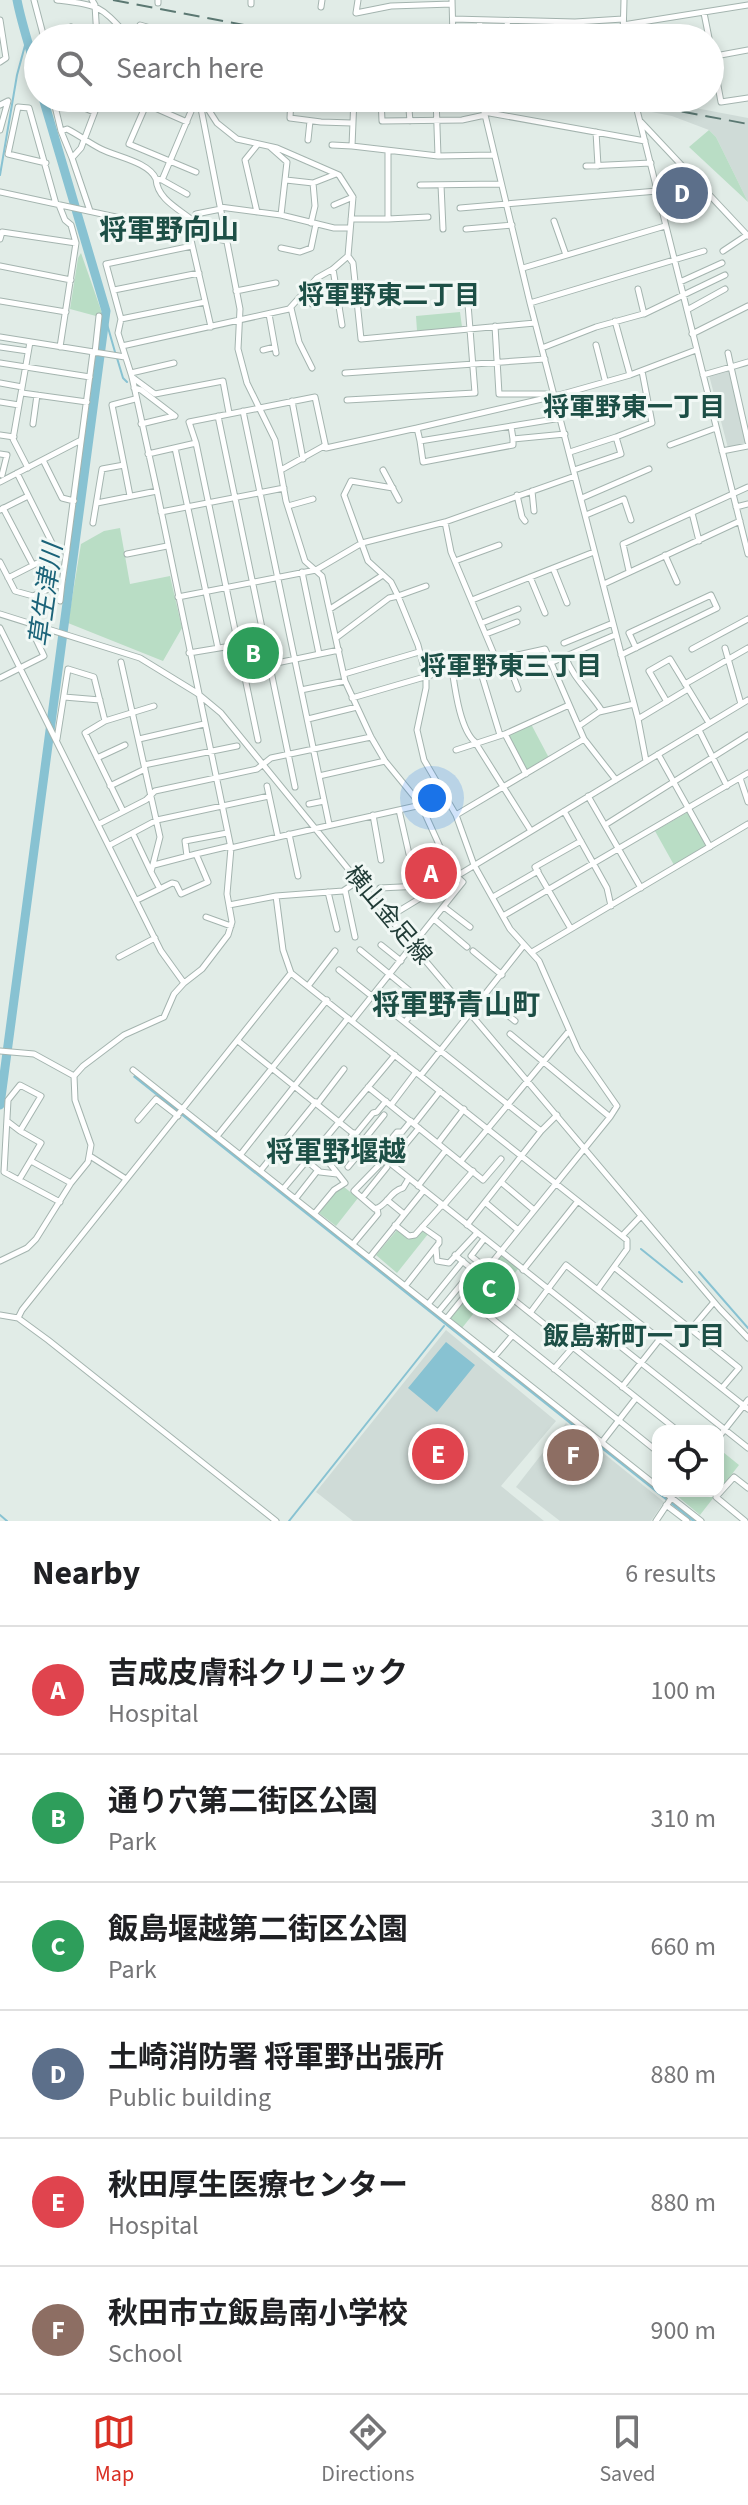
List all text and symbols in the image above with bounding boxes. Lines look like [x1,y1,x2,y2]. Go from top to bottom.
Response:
search box [24,24,724,112]
icon: search [52,46,96,90]
text: Search here [116,47,264,90]
pin: D [656,163,708,223]
district label: 将軍野向山 [99,210,239,250]
district label: 将軍野東二丁目 [298,277,480,314]
district label: 将軍野東一丁目 [543,389,725,426]
water label: 草生津川 [20,538,72,649]
pin: B [227,623,279,683]
district label: 将軍野東三丁目 [420,648,602,685]
your location [412,778,452,818]
pin: A [405,843,457,903]
street label: 横山金足線 [336,858,440,972]
district label: 将軍野青山町 [372,985,540,1025]
district label: 将軍野堰越 [266,1132,406,1172]
pin: C [463,1258,515,1318]
district label: 飯島新町一丁目 [543,1318,725,1355]
pin: E [412,1424,464,1484]
pin: F [547,1425,599,1485]
map controls [652,1425,724,1497]
button: locate [652,1425,724,1497]
text: Nearby [32,1549,140,1598]
text: 6 results [625,1555,716,1592]
text: 吉成皮膚科クリニック [108,1652,408,1695]
text: A [51,1672,65,1709]
text: 100 m [650,1672,716,1709]
text: Hospital [108,1695,199,1732]
text: 通り穴第二街区公園 [108,1780,378,1823]
text: B [50,1800,66,1837]
text: 310 m [650,1800,716,1837]
text: Park [108,1823,157,1860]
text: 飯島堰越第二街区公園 [108,1908,408,1951]
text: C [50,1928,66,1965]
text: 660 m [650,1928,716,1965]
text: Park [108,1951,157,1988]
text: 土崎消防署 将軍野出張所 [108,2036,444,2079]
text: D [50,2056,66,2093]
text: 880 m [650,2056,716,2093]
text: Public building [108,2079,271,2116]
text: 秋田厚生医療センター [108,2164,408,2207]
text: E [51,2184,65,2221]
text: 880 m [650,2184,716,2221]
text: Hospital [108,2207,199,2244]
text: 秋田市立飯島南小学校 [108,2292,408,2335]
text: F [51,2312,65,2349]
text: 900 m [650,2312,716,2349]
text: School [108,2335,183,2372]
tab: Map [92,2410,136,2490]
tab: Directions [321,2410,414,2490]
tab: Saved [599,2410,656,2490]

